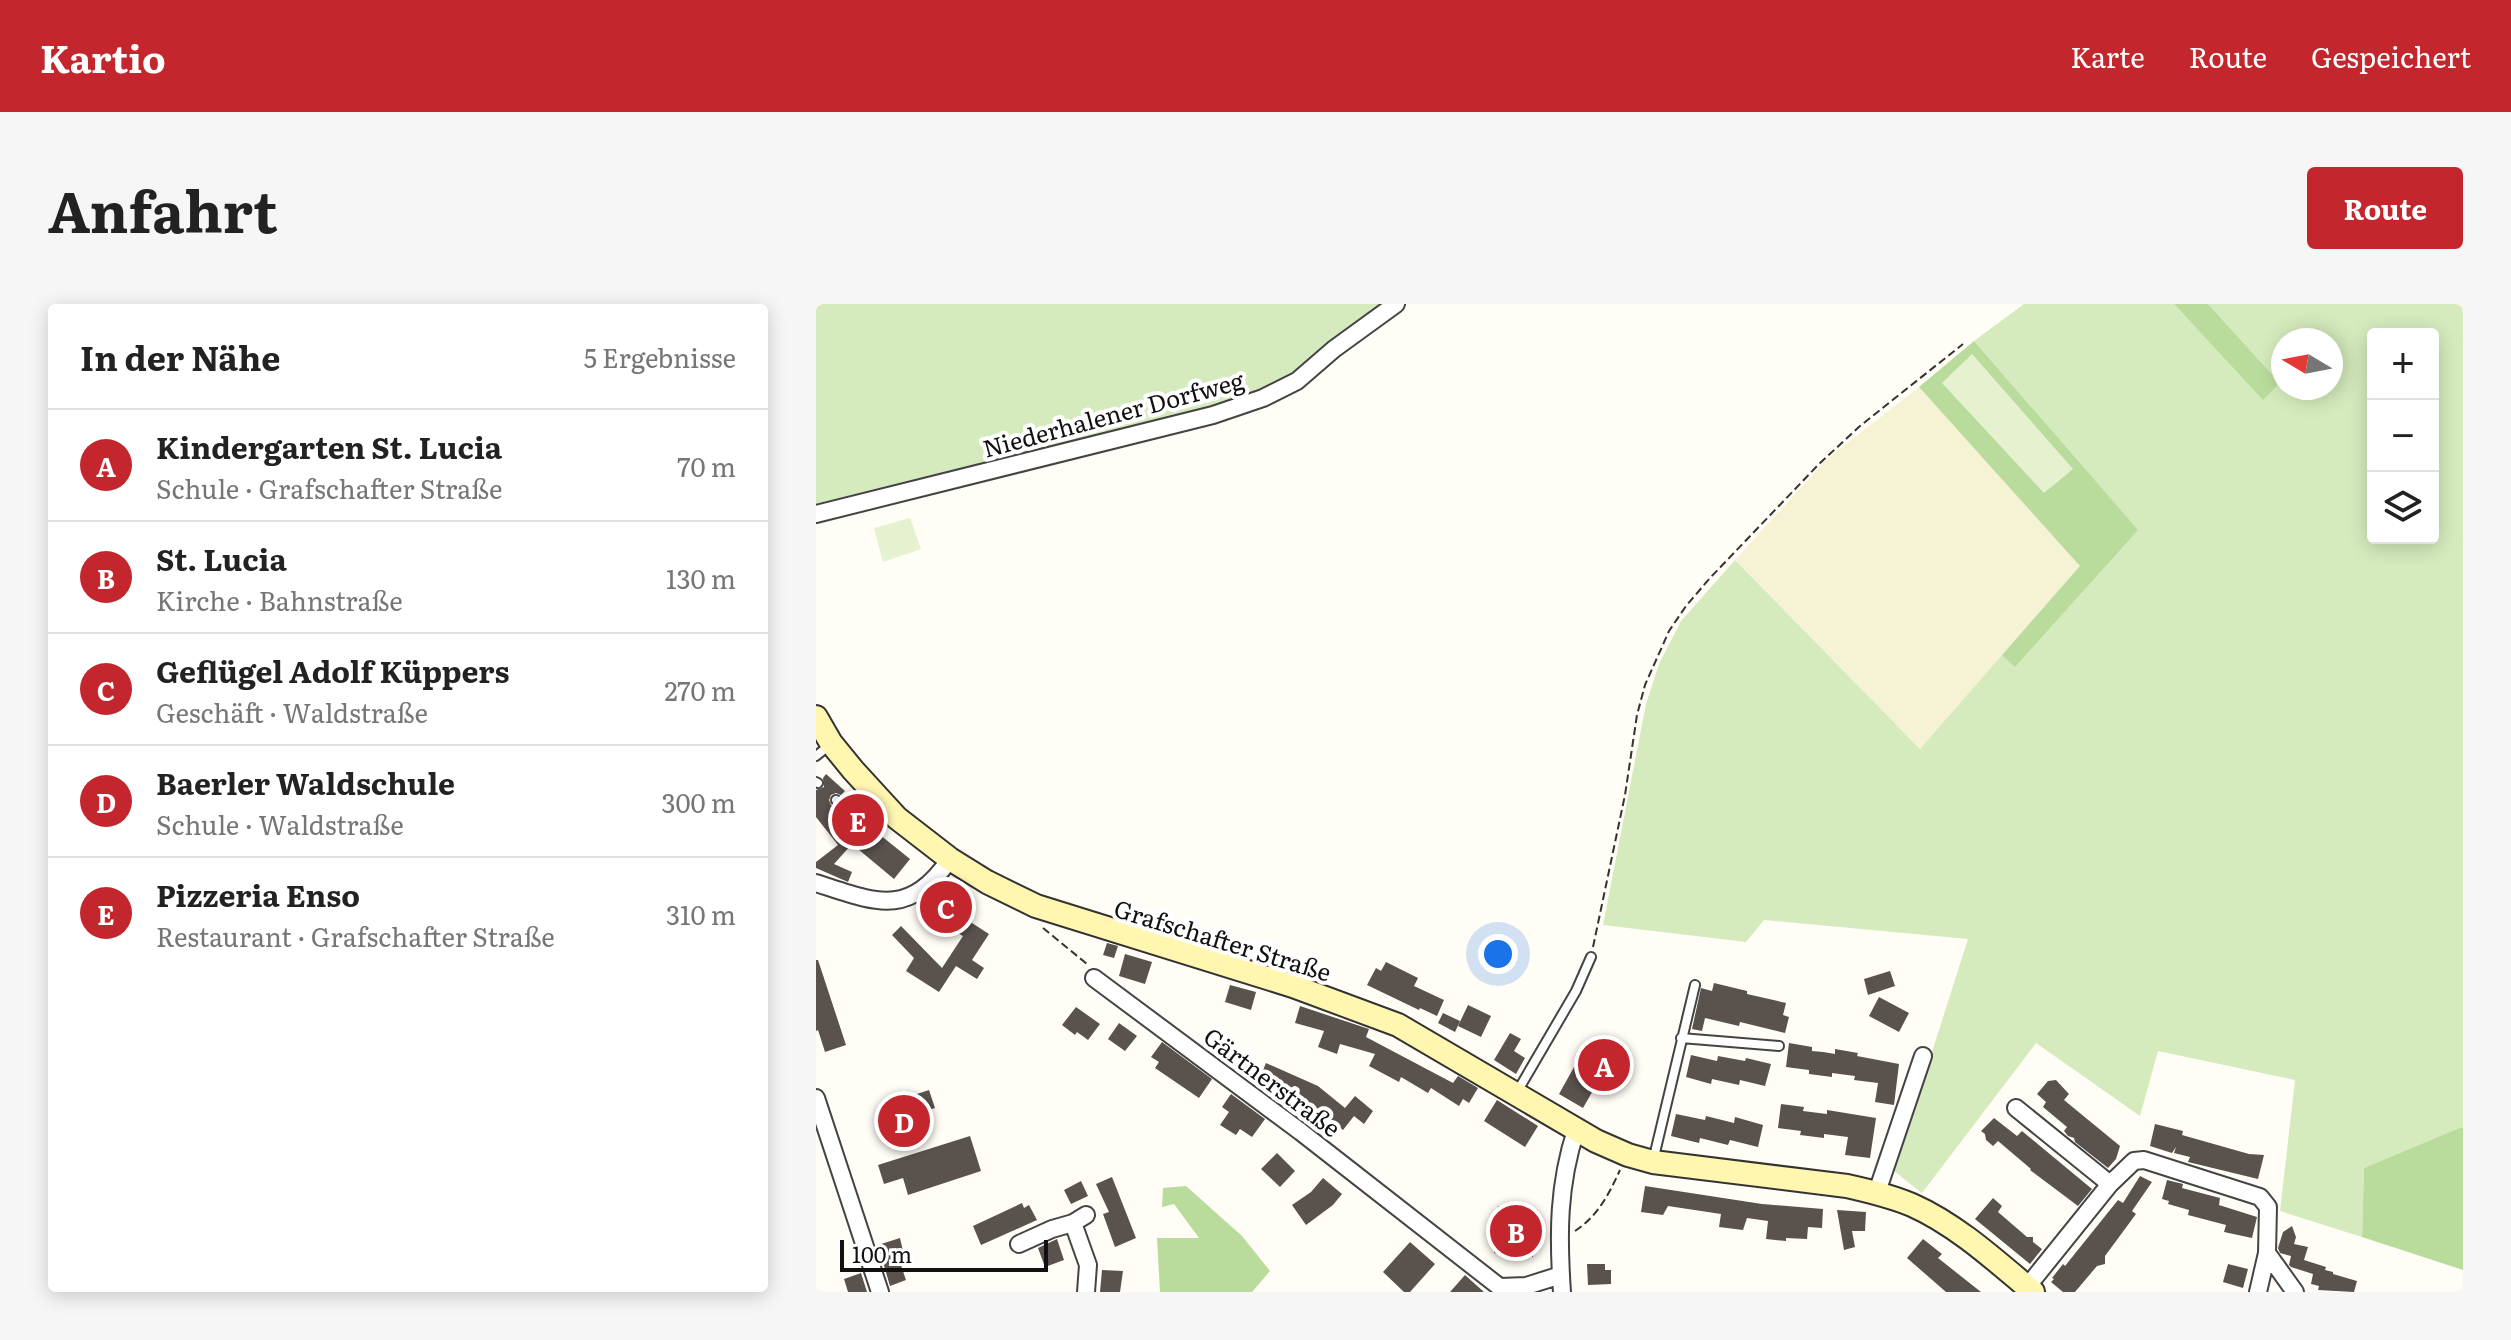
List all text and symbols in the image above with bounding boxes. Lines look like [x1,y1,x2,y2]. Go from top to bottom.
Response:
text: Kartio [40,28,166,85]
text: Karte [2070,35,2145,77]
text: Route [2189,35,2267,77]
text: Gespeichert [2311,35,2471,77]
text: Anfahrt [48,167,278,250]
button: Route [2307,167,2463,249]
north arrow [2271,328,2343,400]
map controls [2367,328,2439,544]
button: + [2367,328,2439,400]
text: In der Nähe [80,331,280,381]
text: 5 Ergebnisse [584,337,736,376]
street label: Niederhalener Dorfweg [978,361,1248,465]
button: − [2367,400,2439,472]
text: Kindergarten St. Lucia [156,424,502,468]
text: A [96,446,116,485]
text: 70 m [677,446,736,485]
text: Schule · Grafschafter Straße [156,468,502,507]
button: layers [2367,472,2439,544]
text: St. Lucia [156,536,287,580]
text: B [97,558,115,597]
text: 130 m [666,558,736,597]
text: Kirche · Bahnstraße [156,580,403,619]
text: Geflügel Adolf Küppers [156,648,509,692]
text: C [97,670,115,709]
text: 270 m [664,670,736,709]
text: Geschäft · Waldstraße [156,692,428,731]
text: Baerler Waldschule [156,760,455,804]
text: D [96,782,116,821]
text: 300 m [661,782,736,821]
pin: E [832,790,884,850]
text: Schule · Waldstraße [156,804,404,843]
text: Pizzeria Enso [156,872,360,916]
pin: C [920,877,972,937]
street label: Grafschafter Straße [1110,889,1336,989]
text: E [97,894,115,933]
text: 310 m [666,894,736,933]
text: Restaurant · Grafschafter Straße [156,916,555,955]
your location [1478,934,1518,974]
street label: Gärtnerstraße [1197,1018,1349,1144]
pin: A [1578,1035,1630,1095]
pin: D [878,1091,930,1151]
pin: B [1490,1201,1542,1261]
scale bar [840,1236,1048,1272]
text: 100 m [852,1237,912,1270]

